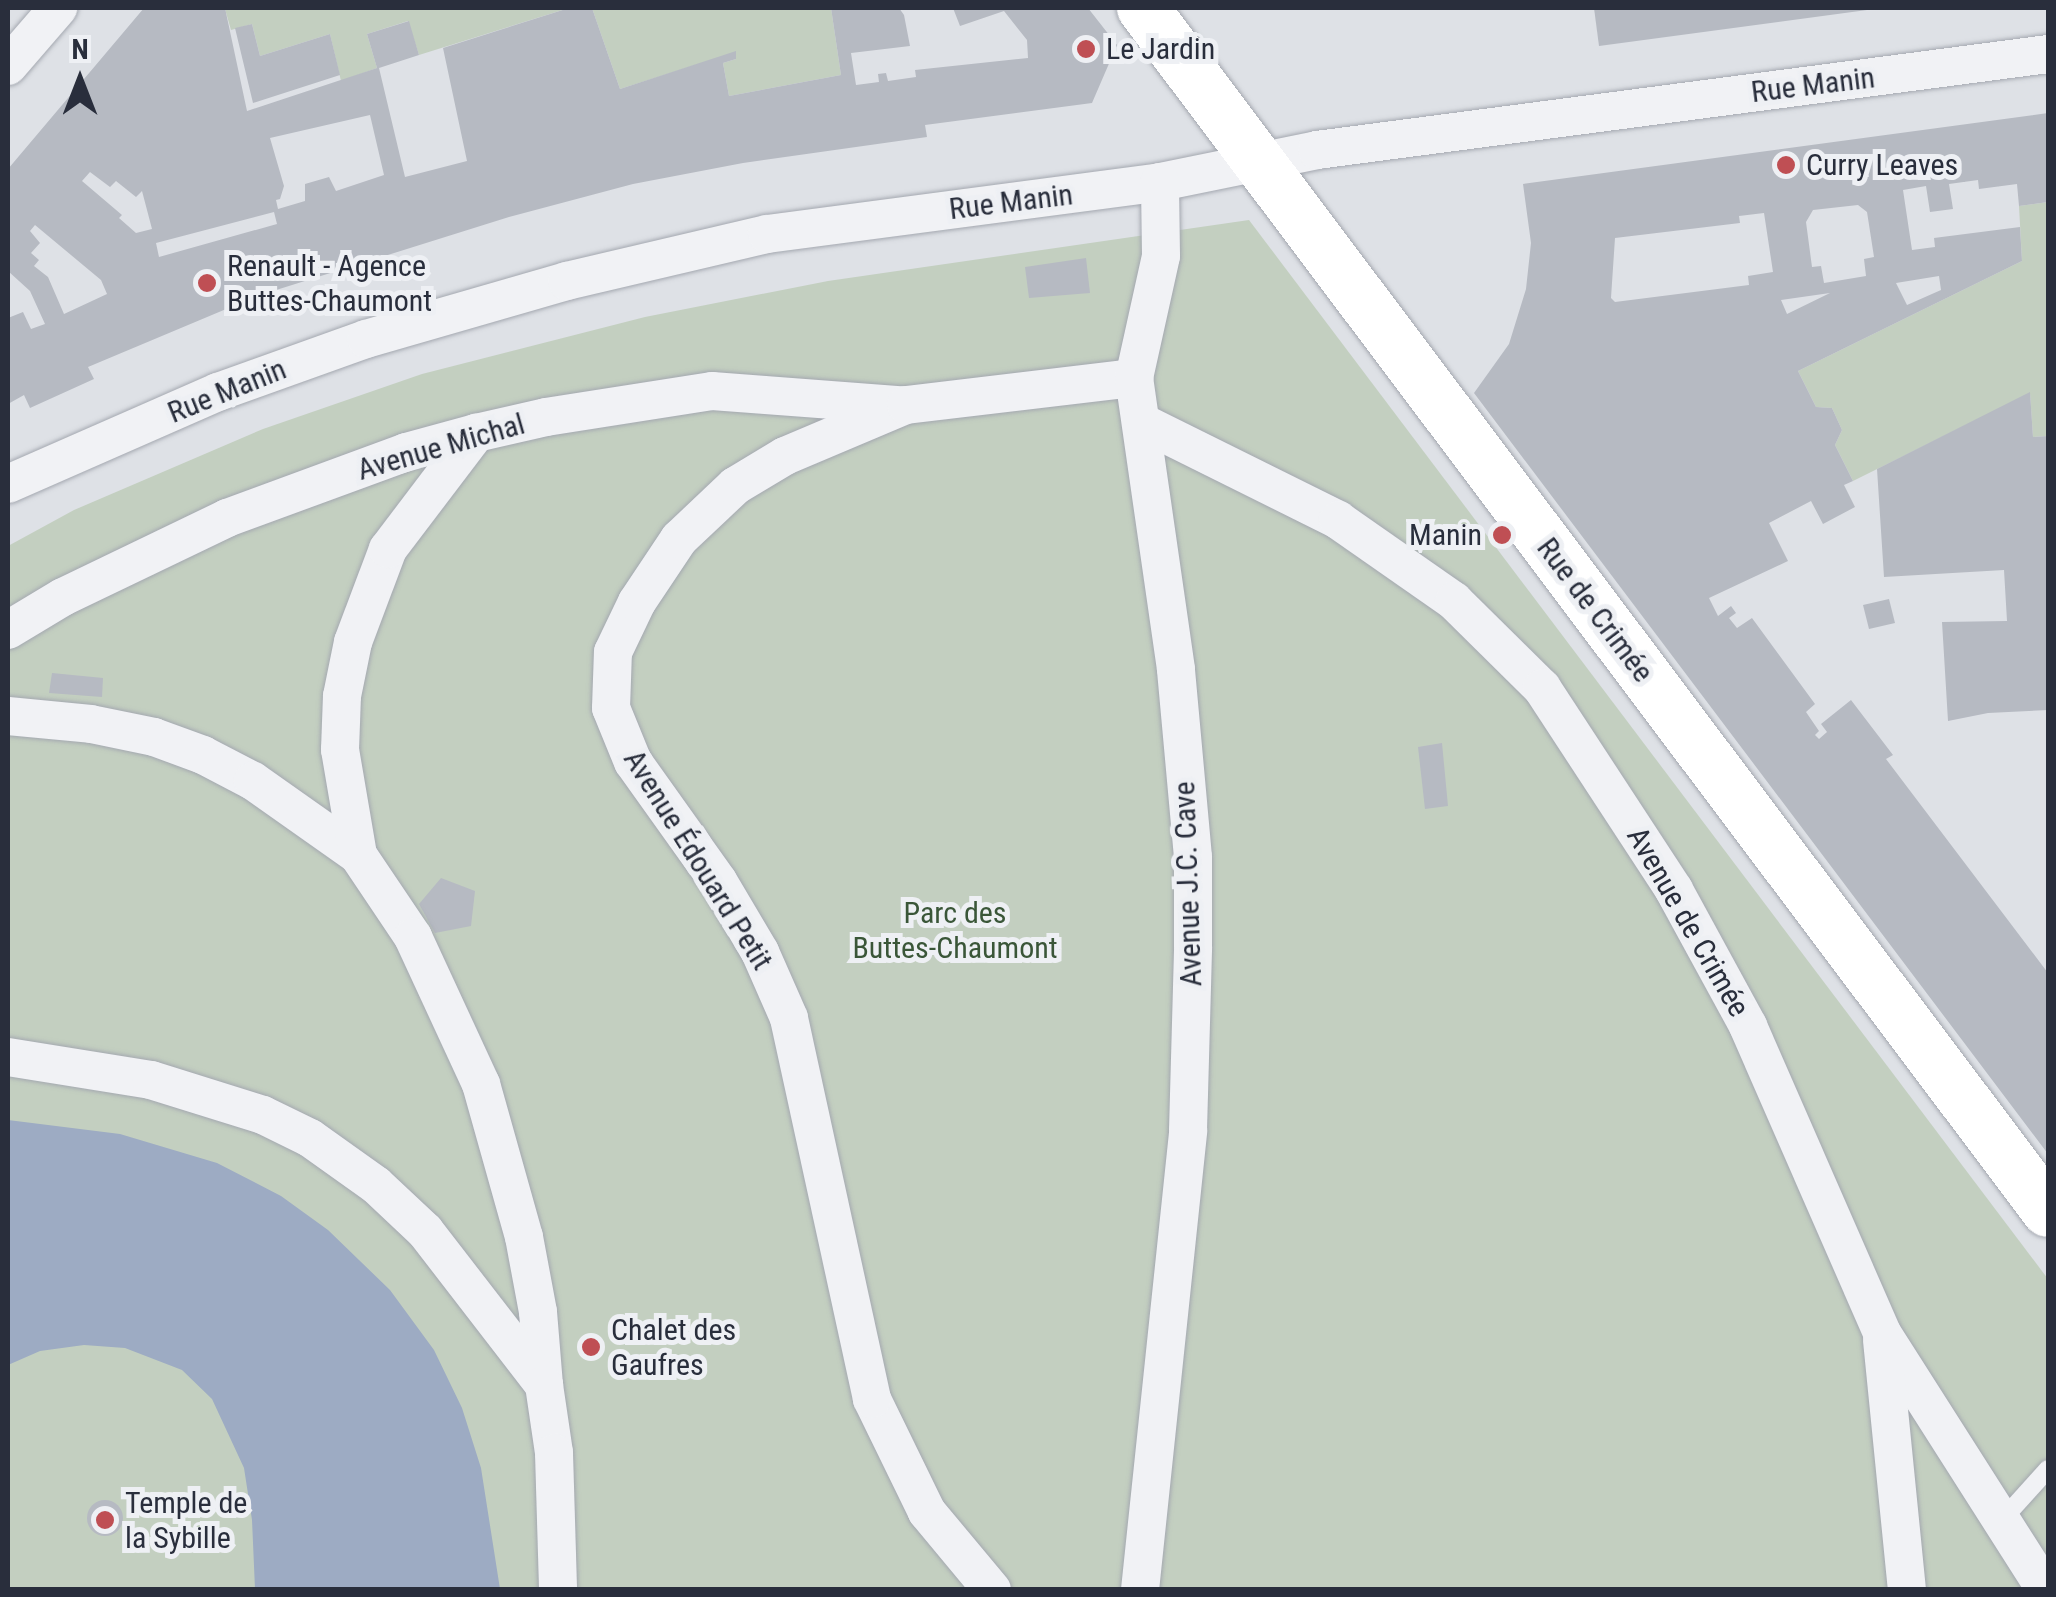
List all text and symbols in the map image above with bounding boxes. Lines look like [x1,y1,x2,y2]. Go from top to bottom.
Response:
north arrow [30,30,130,130]
place label: Le Jardin [1106,31,1215,67]
text: N [71,33,89,66]
marker: Le Jardin [1075,38,1097,60]
street label: Rue Manin [1749,60,1877,110]
place label: Curry Leaves [1806,147,1958,183]
marker: Curry Leaves [1775,154,1797,176]
street label: Rue Manin [947,177,1075,227]
place label: Renault - Agence Buttes-Chaumont [227,248,432,318]
marker: Renault - Agence Buttes-Chaumont [196,272,218,294]
street label: Rue Manin [163,351,291,431]
street label: Avenue Michal [353,406,529,488]
place label: Manin [1409,517,1482,553]
marker: Manin [1491,524,1513,546]
street label: Rue de Crimée [1529,531,1661,689]
street label: Avenue Édouard Petit [616,743,780,977]
street label: Avenue J.C. Cave [1166,781,1210,987]
street label: Avenue de Crimée [1619,821,1757,1023]
park label: Parc des Buttes-Chaumont [852,895,1058,966]
place label: Chalet des Gaufres [611,1312,736,1382]
marker: Chalet des Gaufres [580,1336,602,1358]
place label: Temple de la Sybille [125,1485,247,1556]
marker: Temple de la Sybille [94,1509,116,1531]

